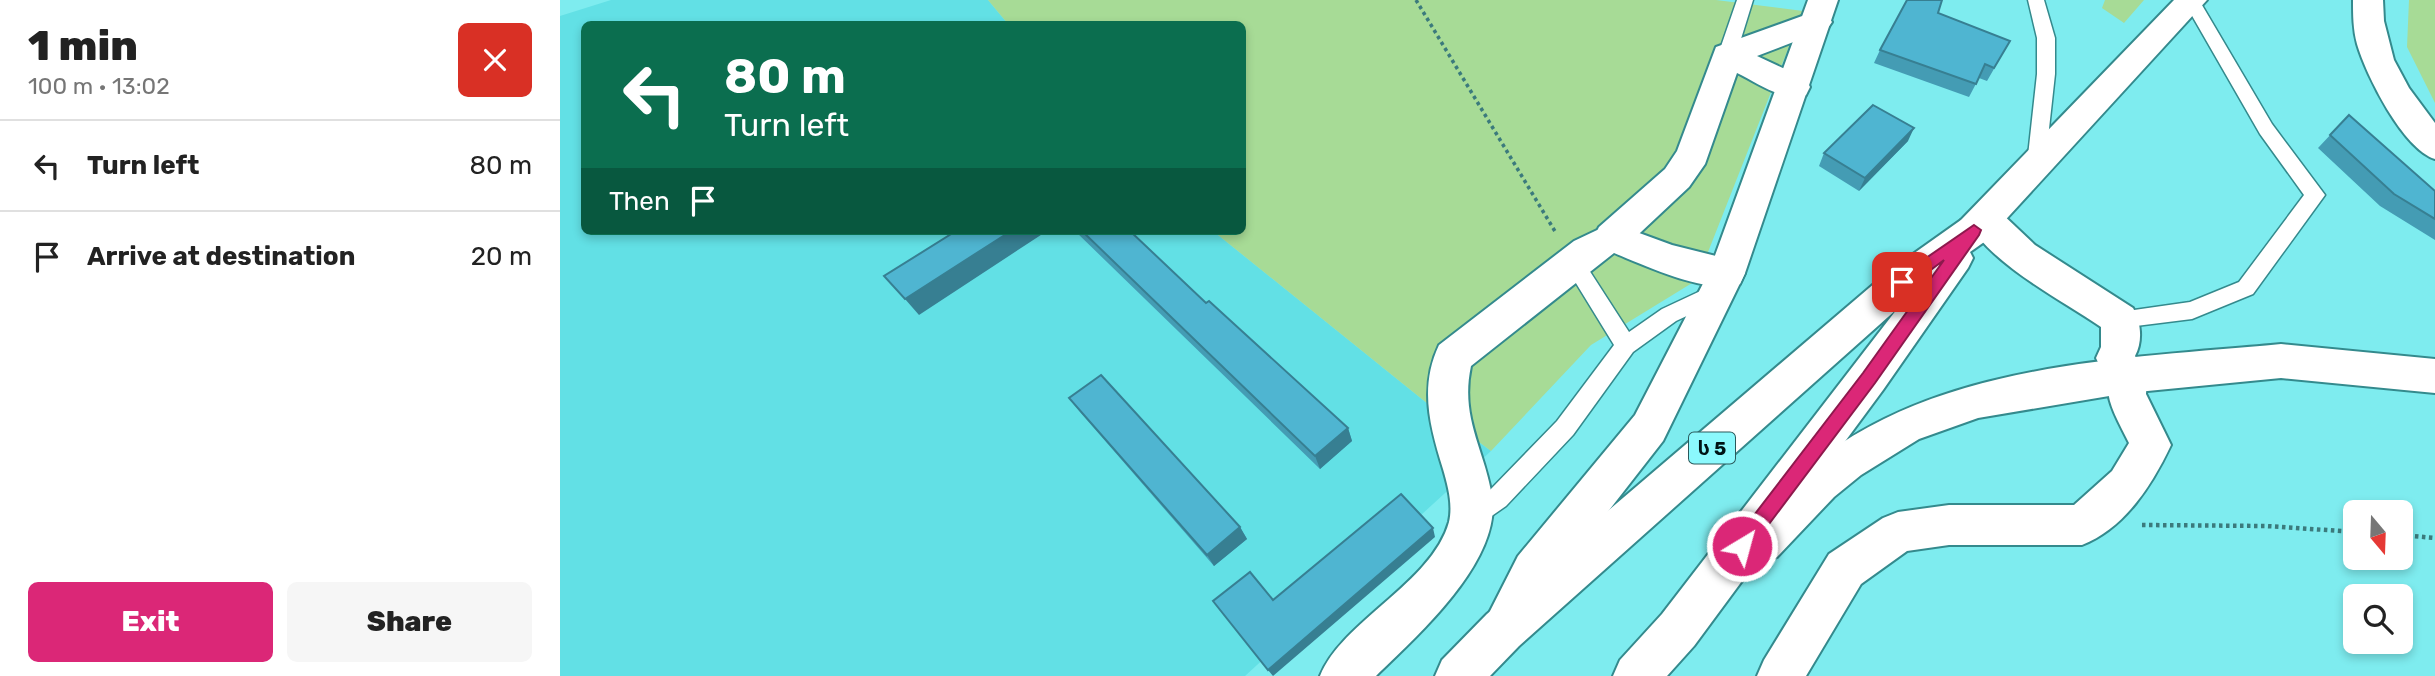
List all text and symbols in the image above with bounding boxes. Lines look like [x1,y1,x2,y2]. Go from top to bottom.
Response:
text: 1 min [28,21,138,71]
button: close [458,23,532,97]
text: 80 m [724,47,846,105]
icon: left [609,49,700,140]
text: 100 m · 13:02 [28,72,170,100]
text: Turn left [724,106,849,144]
icon: left [28,147,66,185]
text: Turn left [87,150,199,181]
text: 80 m [469,150,532,181]
icon: arrive [684,182,722,220]
text: Then [609,186,670,217]
icon: arrive [28,238,66,276]
text: Arrive at destination [87,241,355,272]
text: 20 m [471,241,532,272]
pin [1872,252,1932,312]
icon: arrive [1883,263,1921,301]
road number: ს 5 [1689,432,1735,463]
north arrow [2343,500,2413,570]
map controls [2343,500,2413,654]
position arrow [1705,509,1779,583]
button: Exit [28,582,273,662]
button: Share [287,582,532,662]
button: search [2343,584,2413,654]

